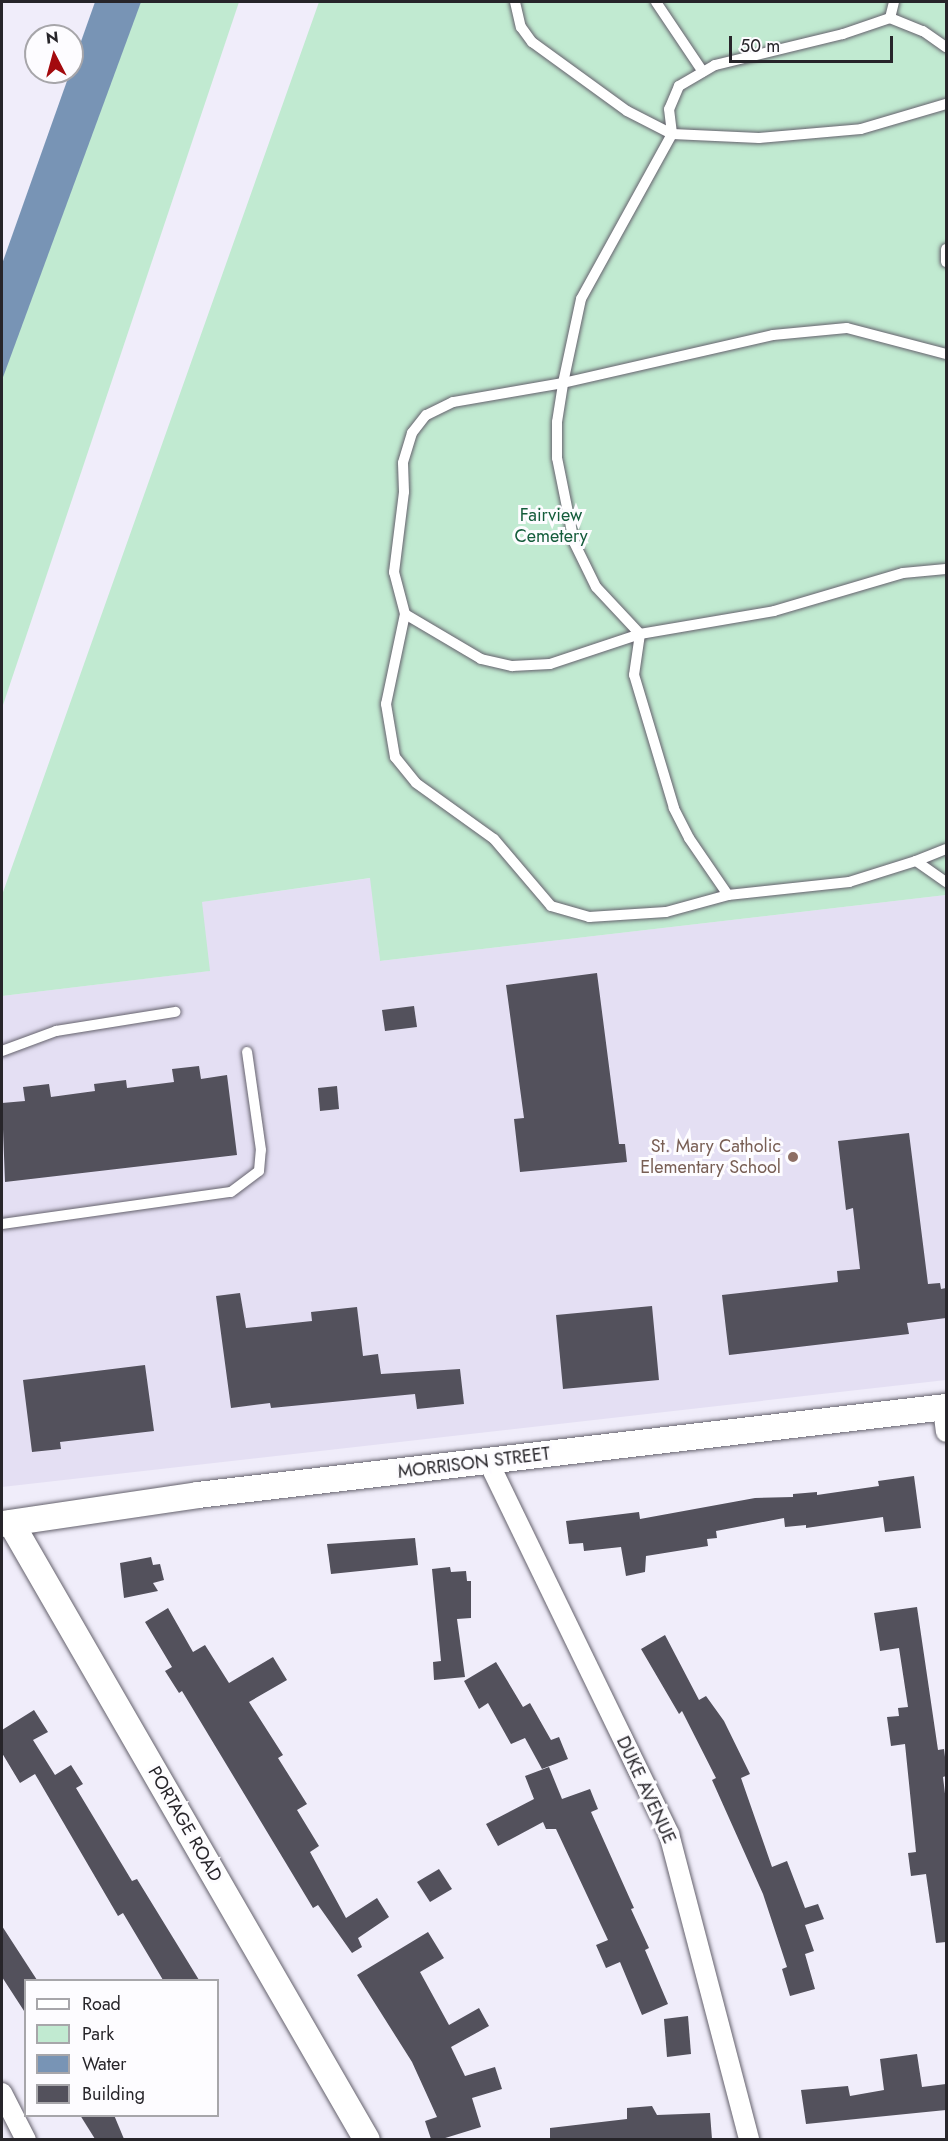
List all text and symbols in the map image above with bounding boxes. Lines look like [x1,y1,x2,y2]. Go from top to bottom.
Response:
north arrow [24,24,84,84]
scale bar [732,24,896,62]
text: N [45,25,60,50]
text: 50 m [740,33,780,59]
park label: Fairview Cemetery [514,505,588,548]
place label: St. Mary Catholic Elementary School [640,1136,781,1178]
marker: St. Mary Catholic Elementary School [786,1150,800,1164]
street label: MORRISON STREET [397,1443,551,1483]
street label: DUKE AVENUE [612,1733,680,1847]
street label: PORTAGE ROAD [143,1763,227,1885]
legend [24,1979,219,2117]
text: Road [82,1991,121,2017]
text: Park [82,2021,114,2047]
text: Water [82,2051,126,2077]
text: Building [82,2081,145,2107]

